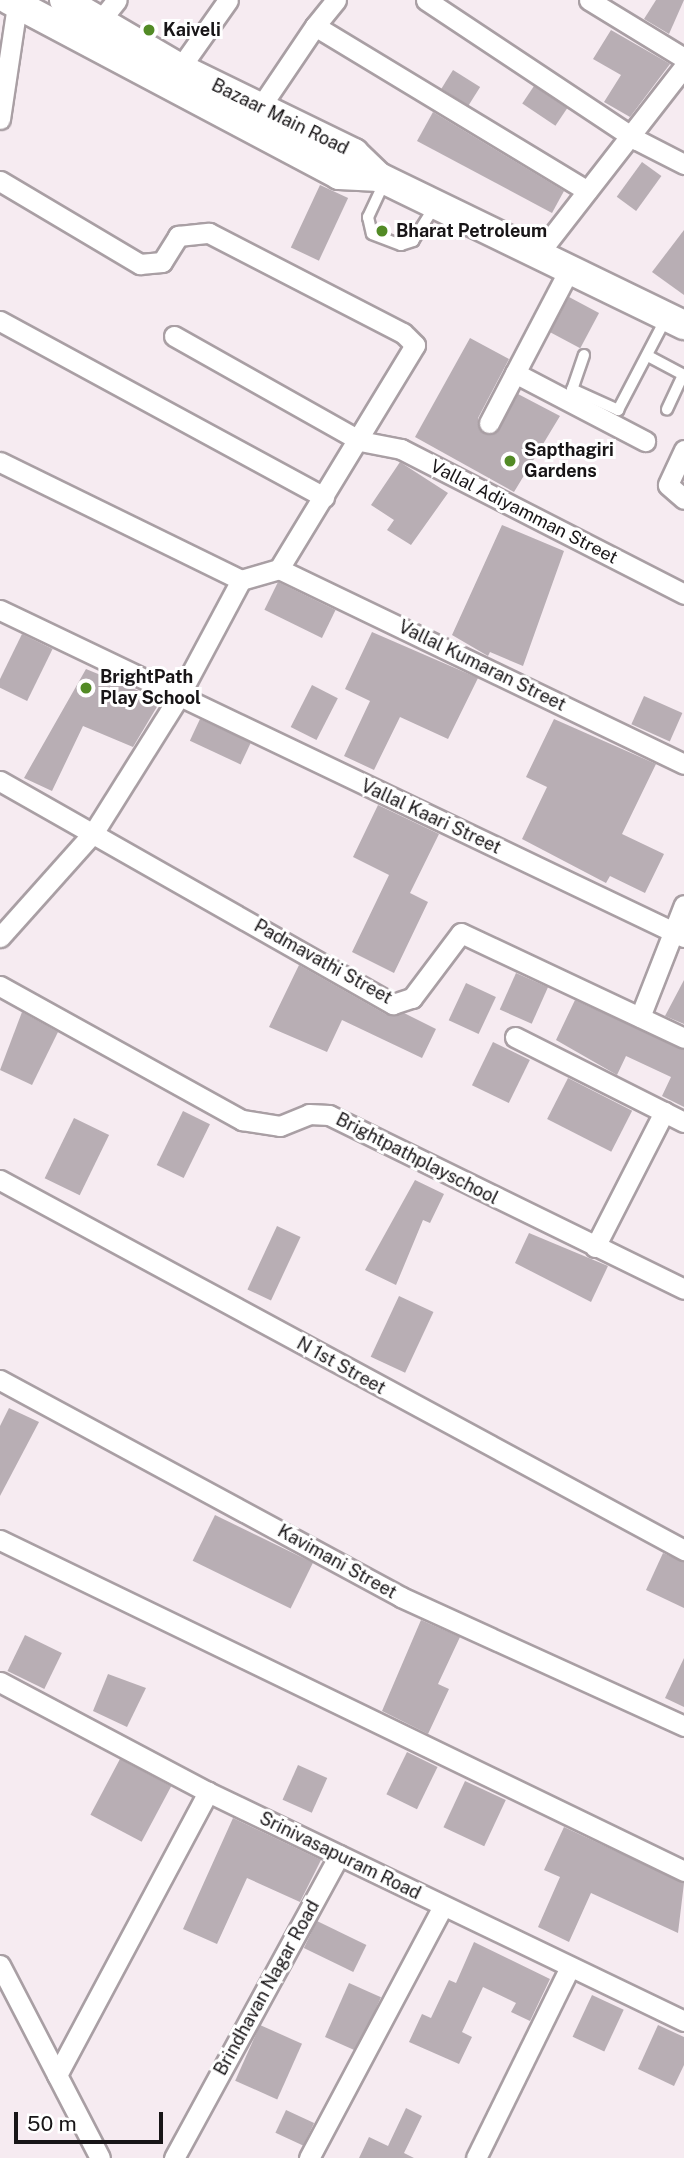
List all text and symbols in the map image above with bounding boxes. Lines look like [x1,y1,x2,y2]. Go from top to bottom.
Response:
place label: Kaiveli [163,19,221,41]
marker: Kaiveli [141,22,157,38]
street label: Bazaar Main Road [208,74,352,160]
place label: Bharat Petroleum [396,220,547,242]
marker: Bharat Petroleum [374,223,390,239]
place label: Sapthagiri Gardens [524,440,614,482]
marker: Sapthagiri Gardens [502,453,518,469]
street label: Vallal Adiyamman Street [427,455,621,569]
street label: Vallal Kumaran Street [395,616,569,716]
place label: BrightPath Play School [100,667,201,710]
marker: BrightPath Play School [78,680,94,696]
street label: Vallal Kaari Street [358,775,504,859]
street label: Padmavathi Street [250,915,396,1009]
street label: Brightpathplayschool [332,1109,502,1209]
street label: N 1st Street [293,1333,389,1399]
street label: Kavimani Street [274,1520,400,1604]
street label: Srinivasapuram Road [256,1808,424,1904]
street label: Brindhavan Nagar Road [210,1897,324,2079]
scale bar [18,2098,166,2142]
text: 50 m [27,2111,77,2136]

